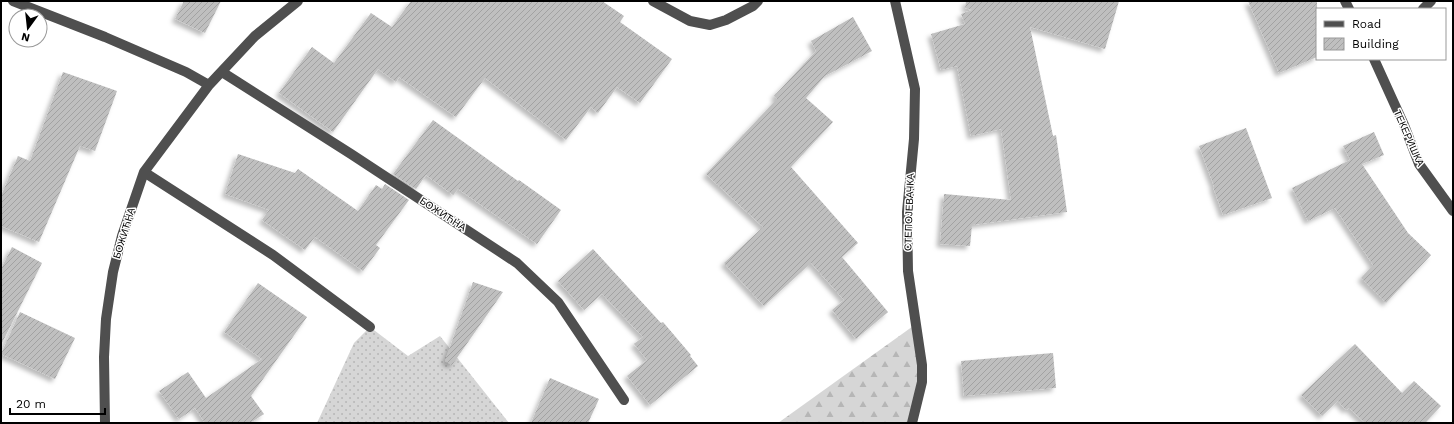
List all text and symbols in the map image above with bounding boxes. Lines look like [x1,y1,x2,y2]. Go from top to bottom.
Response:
north arrow [8,8,48,48]
legend [1316,8,1446,60]
text: Road [1352,17,1381,31]
text: N [20,30,31,45]
text: Building [1352,37,1399,51]
street label: ТЕКЕРИШКА [1392,108,1427,168]
street label: СТЕПОЈЕВАЧКА [902,173,916,251]
street label: БОЖИЋНА [418,195,468,233]
street label: БОЖИЋНА [111,206,137,260]
scale bar [10,390,105,416]
text: 20 m [16,397,46,411]

